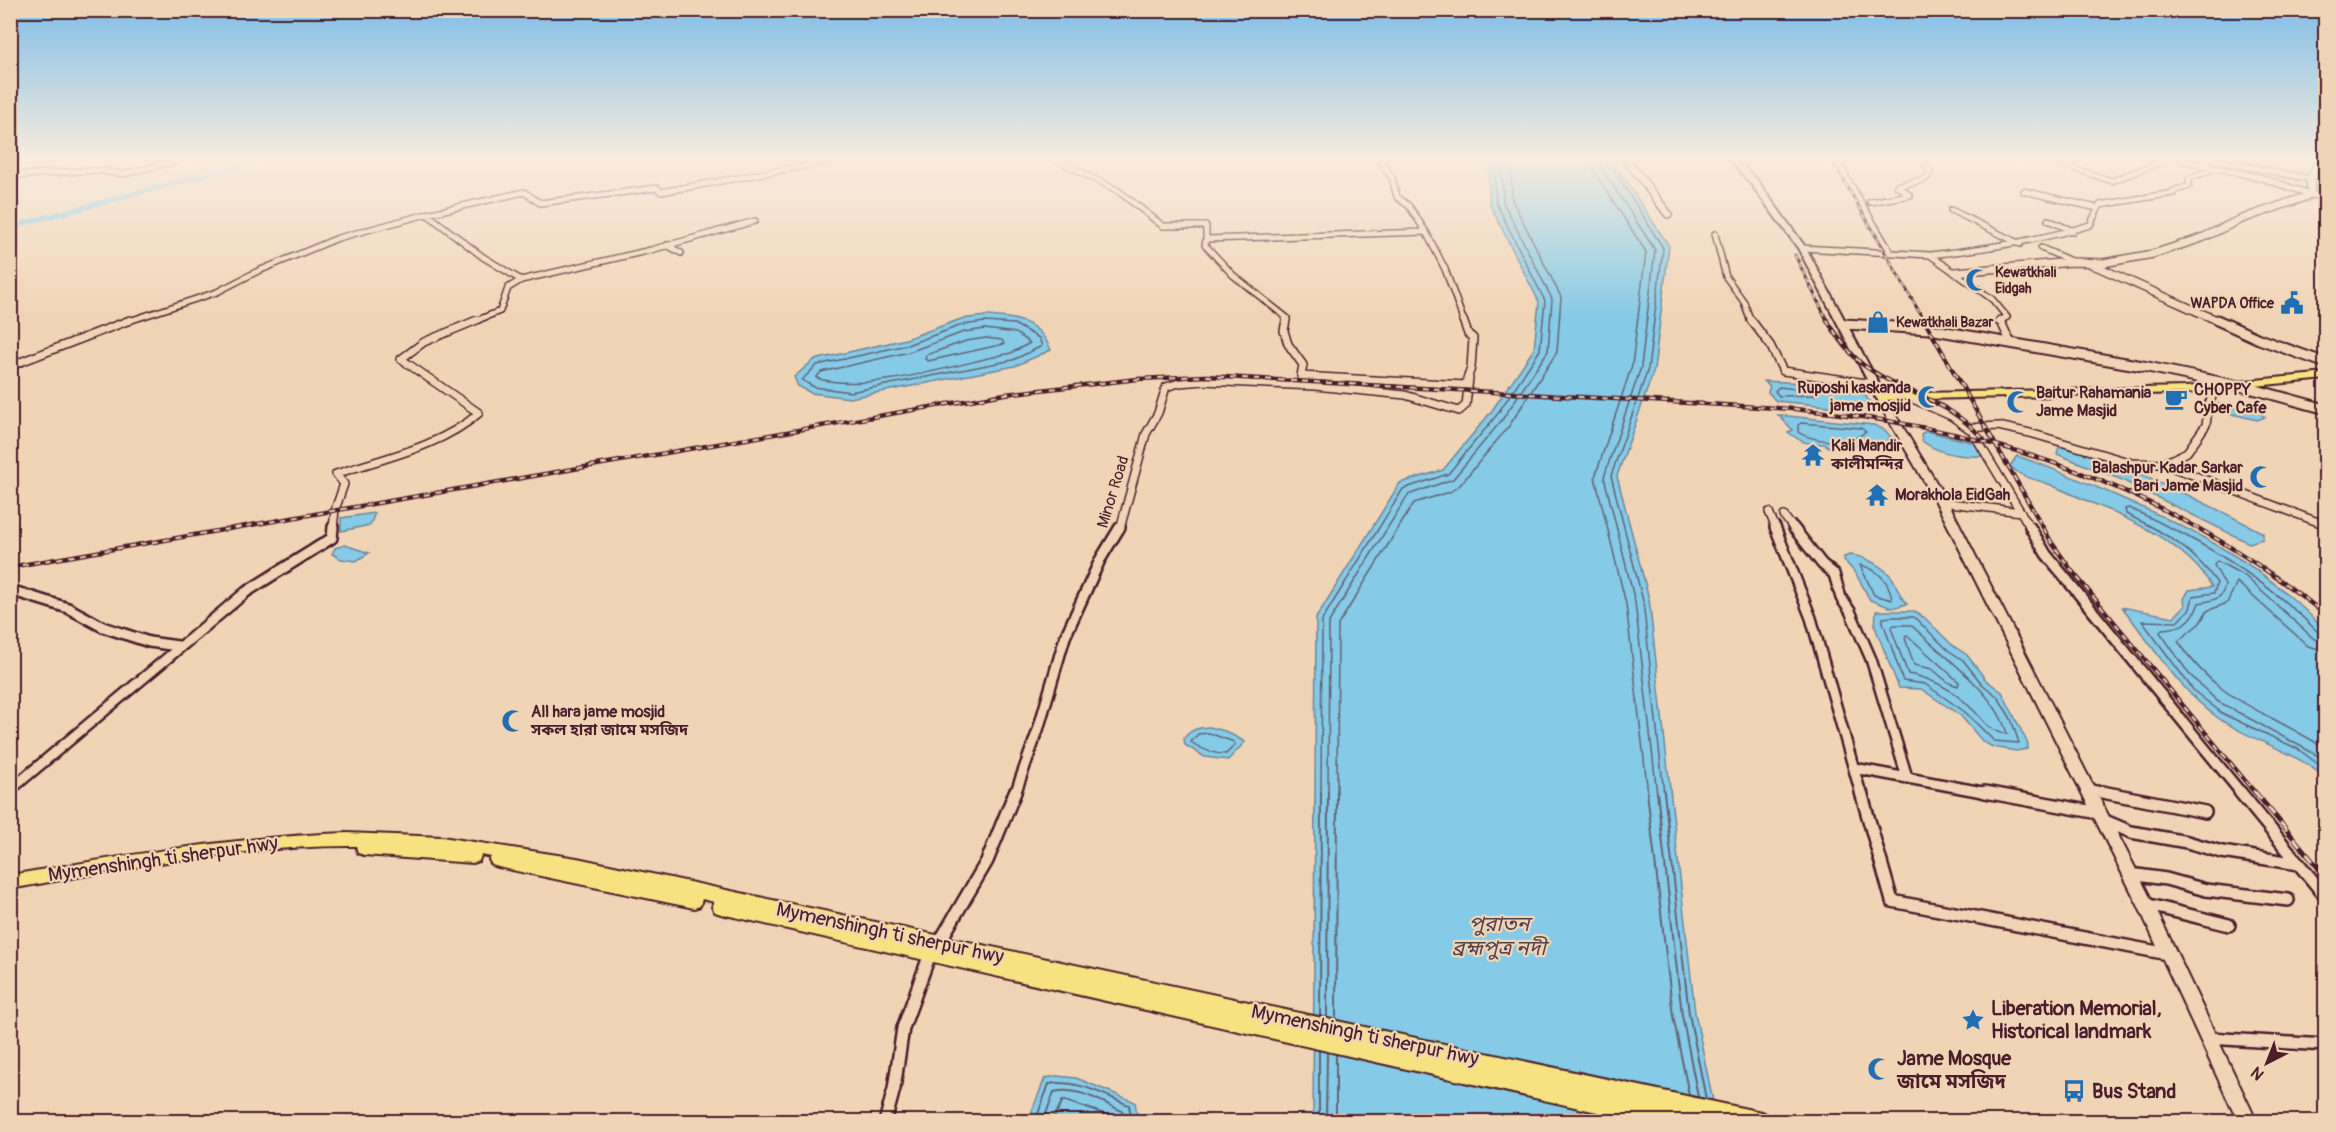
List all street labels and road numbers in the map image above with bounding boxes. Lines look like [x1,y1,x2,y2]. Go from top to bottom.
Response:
street label: Minor Road [1093,453,1133,531]
street label: Mymenshingh ti sherpur hwy [46,830,280,888]
street label: Mymenshingh ti sherpur hwy [774,897,1006,969]
street label: Mymenshingh ti sherpur hwy [1249,999,1481,1071]

